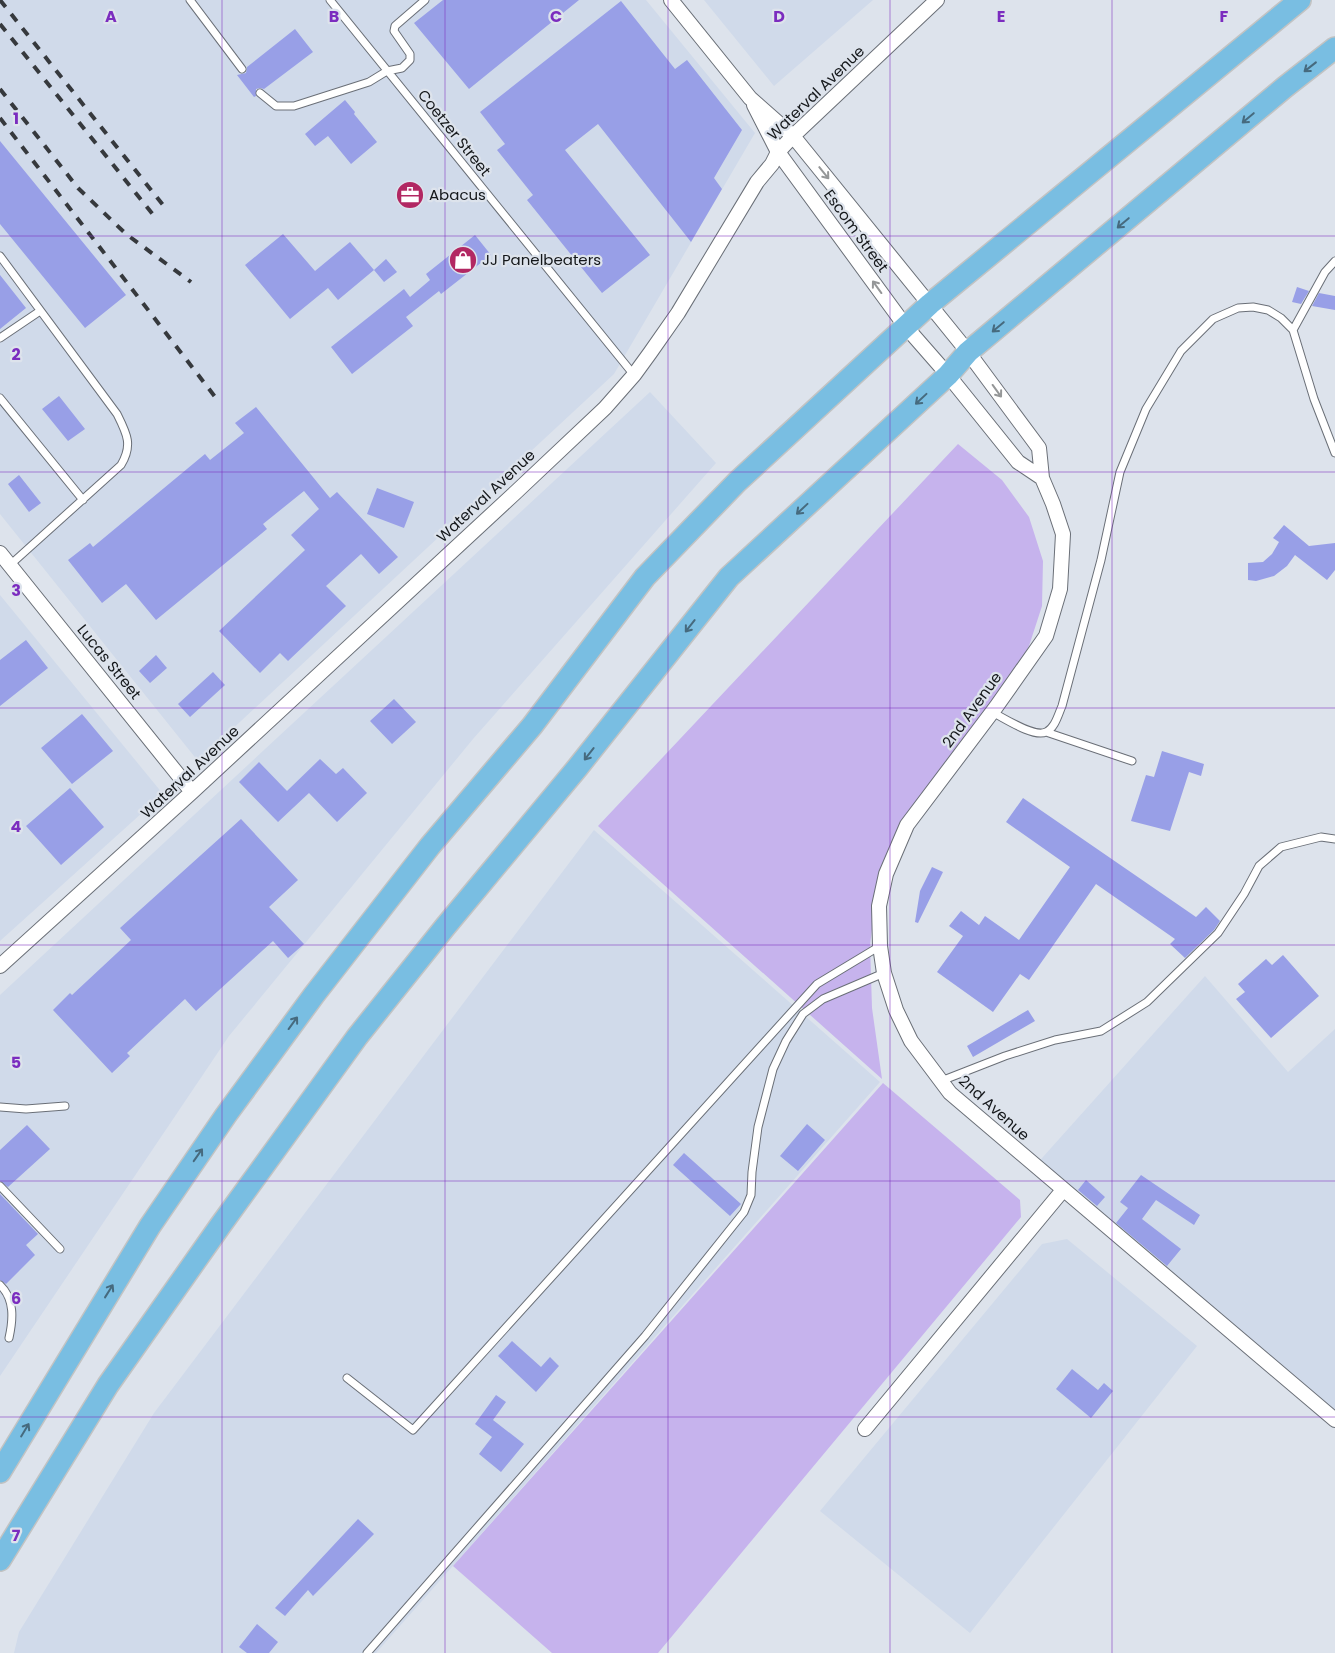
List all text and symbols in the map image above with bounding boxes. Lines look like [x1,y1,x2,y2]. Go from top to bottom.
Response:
text: A [105,5,117,28]
text: B [329,5,339,28]
text: C [550,5,562,28]
text: D [773,5,785,28]
text: E [997,5,1005,28]
text: F [1220,5,1229,28]
street label: Waterval Avenue [762,41,869,145]
one-way arrow [1304,62,1317,73]
street label: Coetzer Street [413,85,496,180]
text: 1 [13,107,19,130]
one-way arrow [1241,113,1254,124]
one-way arrow [818,167,829,180]
office icon: Abacus [395,180,425,210]
place label: Abacus [429,184,486,205]
street label: Escom Street [819,185,894,276]
one-way arrow [1117,217,1130,228]
shop icon: JJ Panelbeaters [448,245,478,275]
place label: JJ Panelbeaters [482,249,601,270]
one-way arrow [872,281,882,295]
one-way arrow [992,321,1005,332]
text: 2 [11,343,21,366]
one-way arrow [992,384,1002,398]
one-way arrow [915,393,928,405]
street label: Waterval Avenue [432,444,540,547]
one-way arrow [796,503,808,515]
text: 3 [11,579,21,602]
one-way arrow [684,619,695,632]
street label: Lucas Street [73,620,146,704]
street label: 2nd Avenue [937,668,1006,752]
street label: Waterval Avenue [136,720,244,823]
one-way arrow [584,747,595,760]
text: 4 [11,815,22,838]
one-way arrow [288,1017,298,1031]
text: 5 [11,1051,21,1074]
street label: 2nd Avenue [954,1070,1034,1145]
one-way arrow [193,1149,203,1163]
one-way arrow [104,1285,114,1299]
text: 6 [11,1287,21,1310]
one-way arrow [20,1424,30,1438]
text: 7 [12,1524,21,1547]

